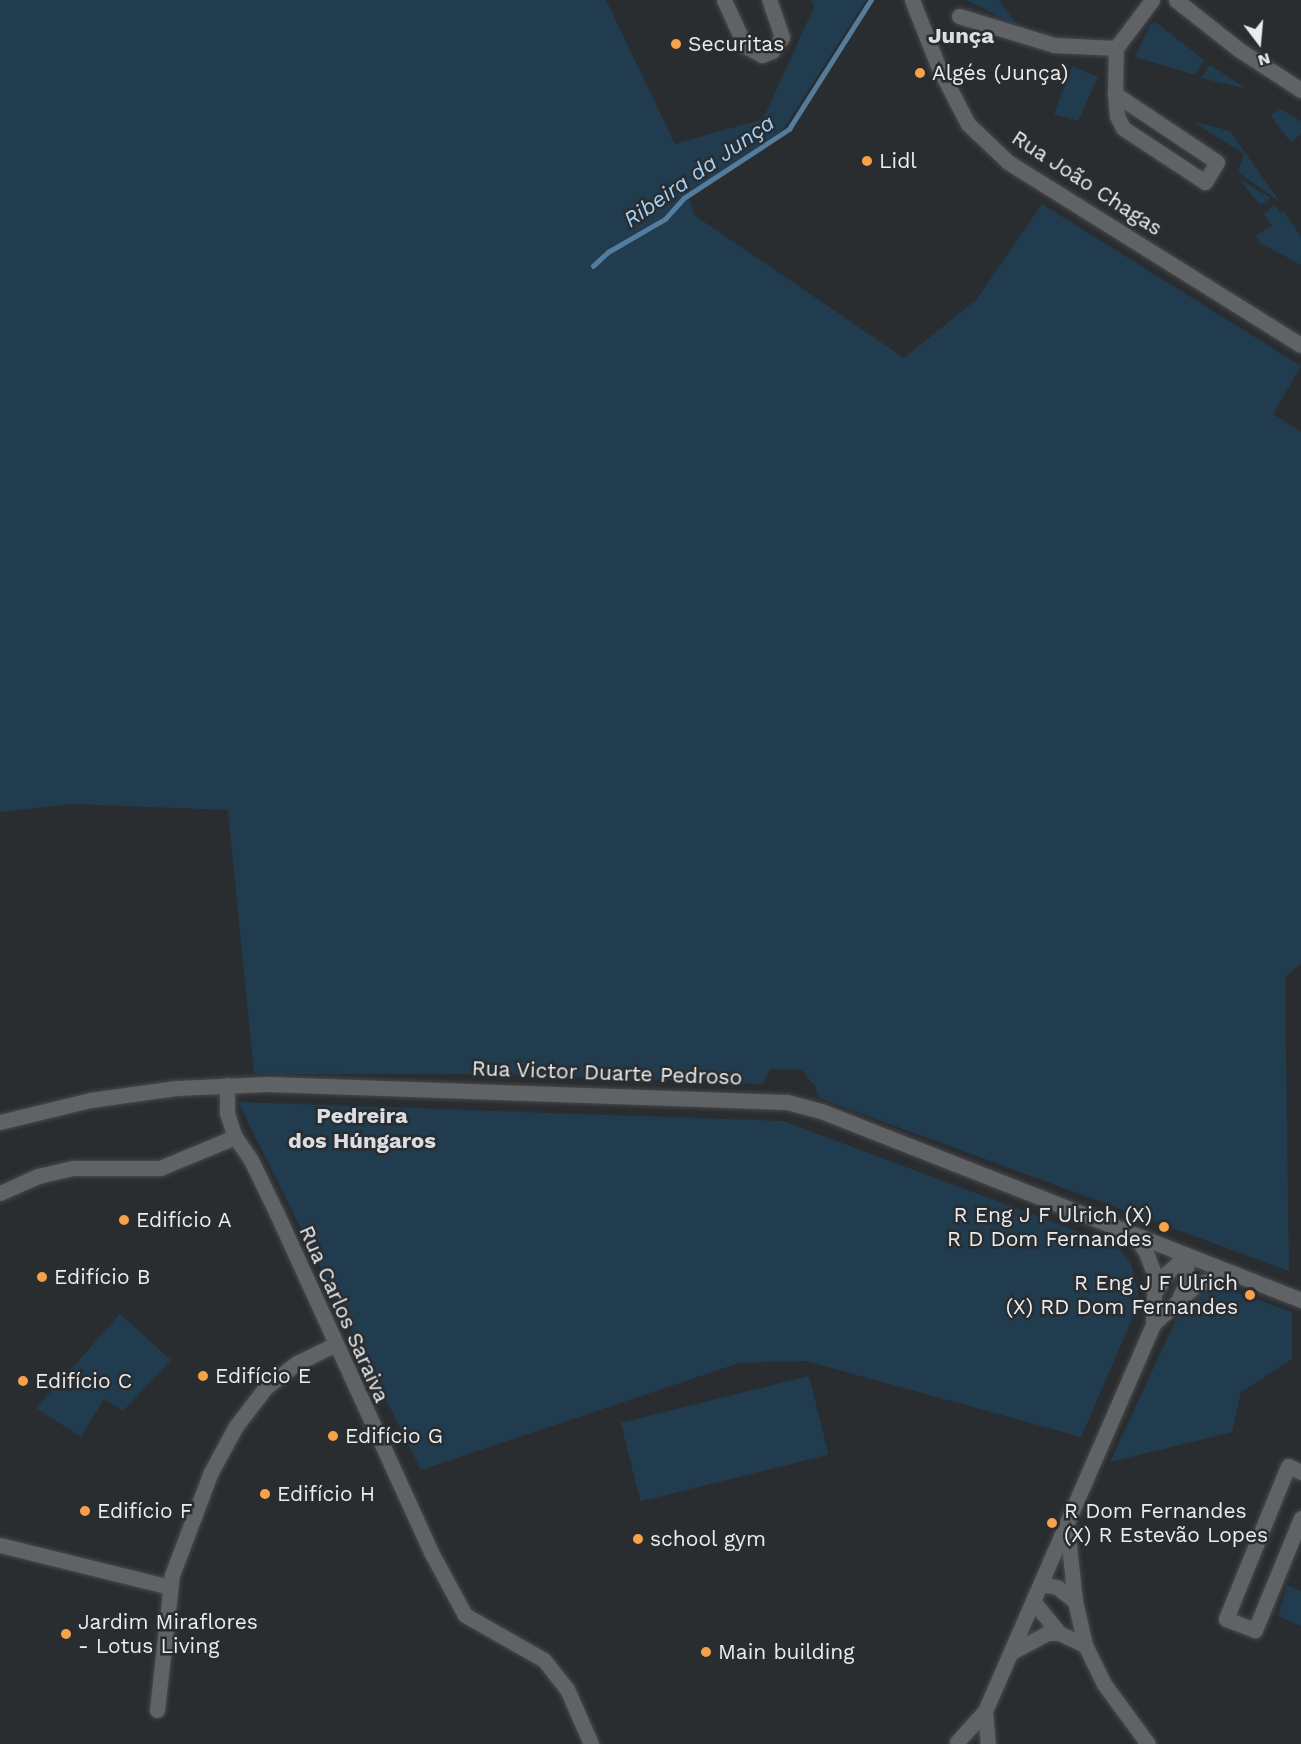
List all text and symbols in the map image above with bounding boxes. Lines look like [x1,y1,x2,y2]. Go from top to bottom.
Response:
north arrow [1229,12,1289,72]
district label: Junça [928,23,994,49]
place label: Securitas [688,31,784,57]
marker: Securitas [669,37,683,51]
text: N [1256,49,1272,71]
place label: Algés (Junça) [932,60,1068,86]
marker: Algés (Junça) [913,66,927,80]
water label: Ribeira da Junça [618,109,780,233]
street label: Rua João Chagas [1007,125,1167,241]
place label: Lidl [879,148,917,174]
marker: Lidl [860,154,874,168]
street label: Rua Victor Duarte Pedroso [471,1056,743,1090]
district label: Pedreira dos Húngaros [288,1102,436,1154]
place label: R Eng J F Ulrich (X) R D Dom Fernandes [947,1202,1152,1252]
place label: Edifício A [136,1207,233,1233]
marker: Edifício A [117,1213,131,1227]
marker: R Eng J F Ulrich (X) R D Dom Fernandes [1157,1220,1171,1234]
street label: Rua Carlos Saraiva [294,1222,394,1406]
place label: Edifício B [54,1264,150,1290]
marker: Edifício B [35,1270,49,1284]
place label: R Eng J F Ulrich (X) RD Dom Fernandes [1006,1270,1238,1320]
marker: R Eng J F Ulrich (X) RD Dom Fernandes [1243,1288,1257,1302]
place label: Edifício E [215,1363,311,1389]
place label: Edifício C [35,1368,132,1394]
marker: Edifício E [196,1369,210,1383]
marker: Edifício C [16,1374,30,1388]
place label: Edifício G [345,1423,443,1449]
marker: Edifício G [326,1429,340,1443]
place label: Edifício H [277,1481,375,1507]
marker: Edifício H [258,1487,272,1501]
place label: Edifício F [97,1498,193,1524]
place label: R Dom Fernandes (X) R Estevão Lopes [1064,1498,1268,1548]
marker: Edifício F [78,1504,92,1518]
marker: R Dom Fernandes (X) R Estevão Lopes [1045,1516,1059,1530]
place label: school gym [650,1526,767,1552]
marker: school gym [631,1532,645,1546]
place label: Jardim Miraflores - Lotus Living [78,1609,258,1659]
marker: Jardim Miraflores - Lotus Living [59,1627,73,1641]
place label: Main building [718,1639,854,1665]
marker: Main building [699,1645,713,1659]

